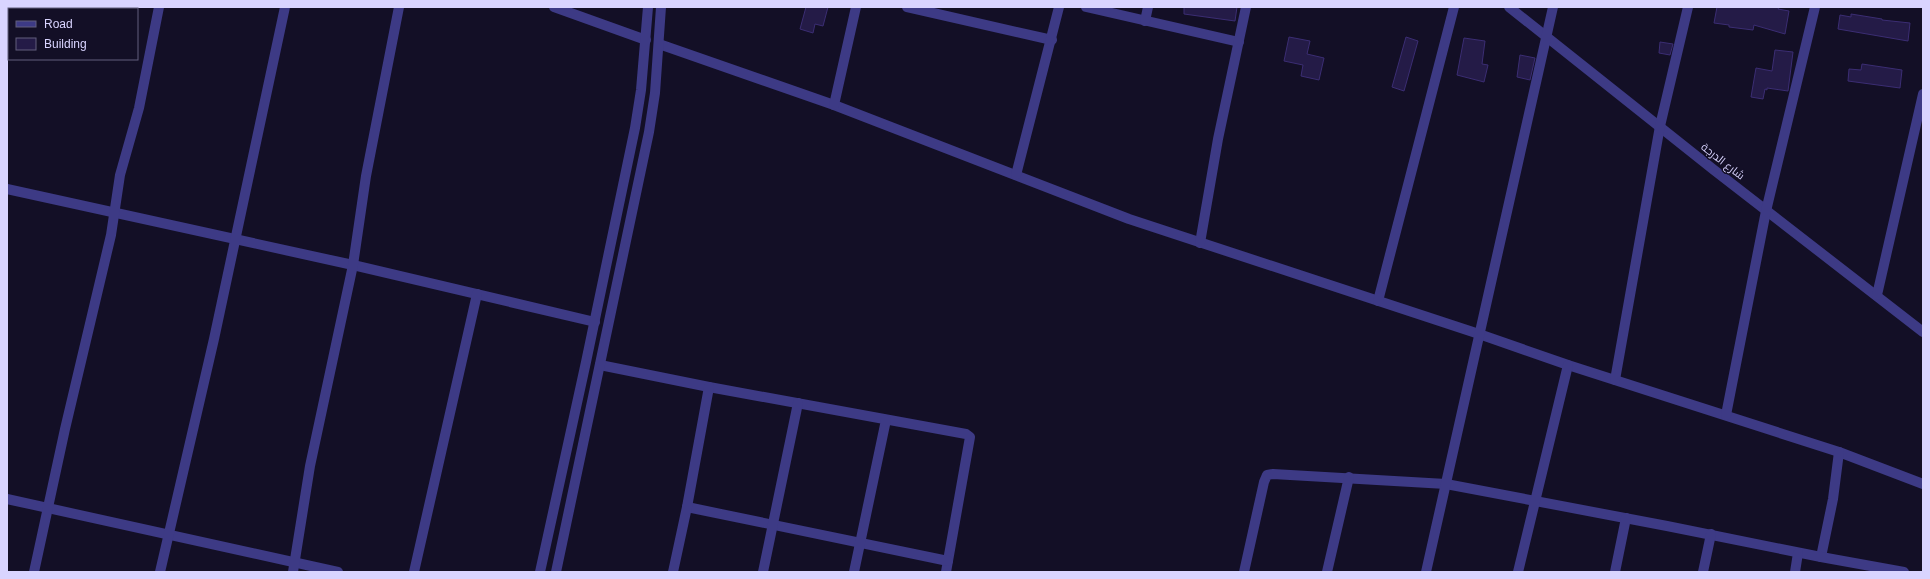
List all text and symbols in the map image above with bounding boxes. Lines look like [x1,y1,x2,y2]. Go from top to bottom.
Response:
legend [8,8,138,60]
text: Road [44,17,73,31]
text: Building [44,37,87,51]
street label: شارع الدرجة [1698,140,1747,183]

